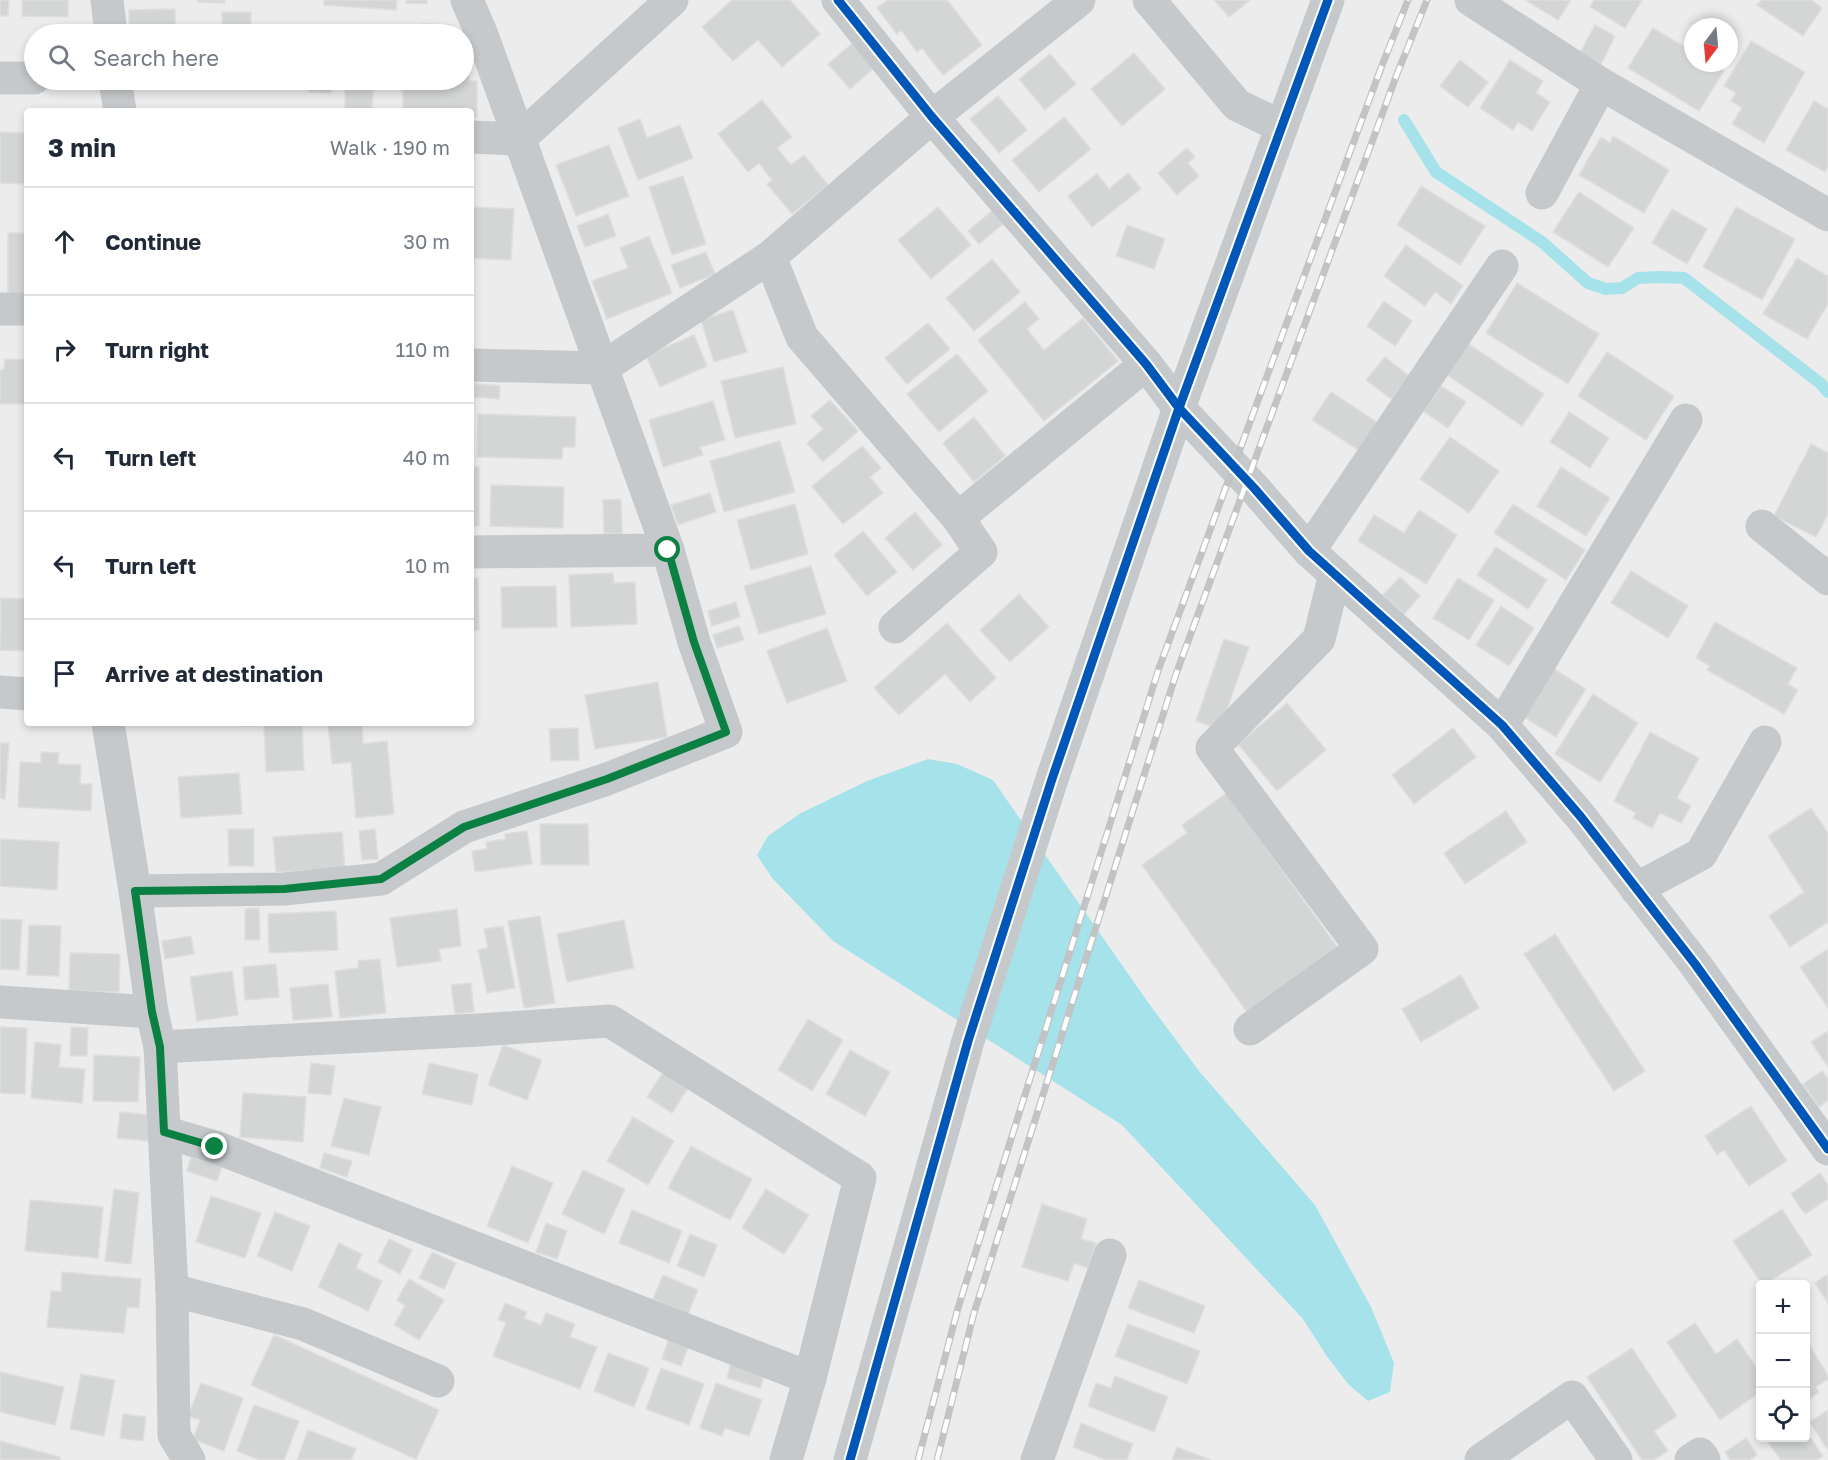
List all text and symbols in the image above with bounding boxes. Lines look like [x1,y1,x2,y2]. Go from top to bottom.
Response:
north arrow [1684,18,1738,72]
search box [24,24,474,90]
icon: search [45,41,78,74]
text: Search here [93,44,219,71]
text: 3 min [48,132,116,163]
text: Walk · 190 m [330,135,450,159]
icon: ahead [48,225,81,258]
text: Continue [105,228,201,255]
text: 30 m [403,229,450,253]
icon: right [48,333,81,366]
text: Turn right [105,336,209,363]
text: 110 m [396,337,450,361]
icon: left [48,441,81,474]
text: Turn left [105,444,196,471]
text: 40 m [403,445,450,469]
route start [654,536,680,562]
icon: left [48,549,81,582]
text: Turn left [105,552,196,579]
text: 10 m [405,553,450,577]
icon: arrive [48,657,81,690]
text: Arrive at destination [105,660,323,687]
route end [201,1133,227,1159]
map controls [1756,1280,1810,1442]
button: + [1756,1280,1810,1334]
button: − [1756,1334,1810,1388]
button: locate [1756,1388,1810,1442]

